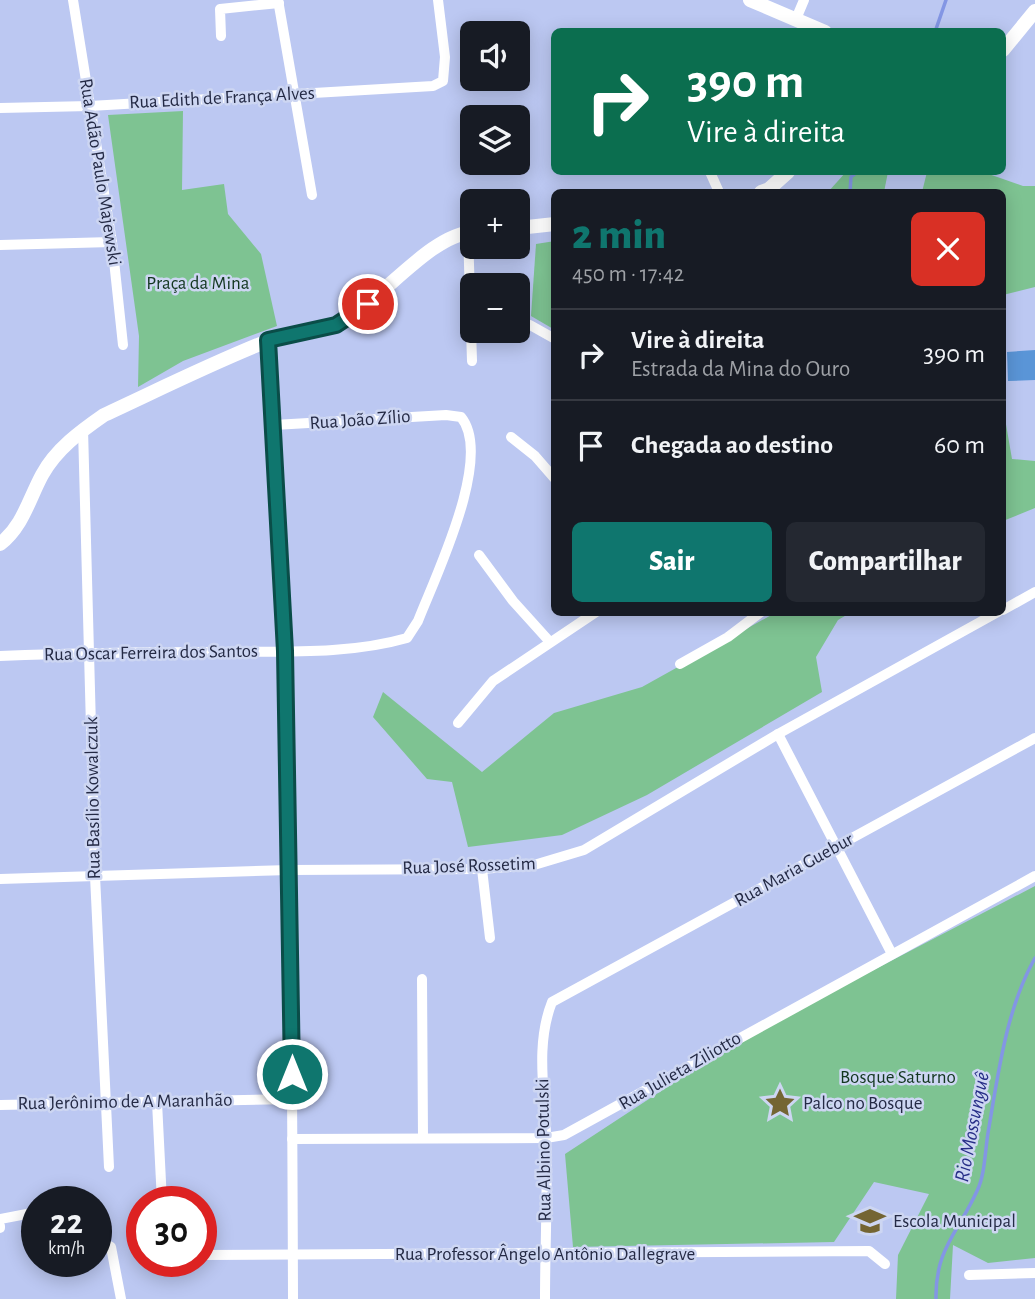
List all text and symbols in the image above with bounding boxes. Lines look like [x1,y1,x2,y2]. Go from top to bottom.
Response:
map controls [460,21,530,343]
button: sound [460,21,530,91]
icon: right [572,56,663,147]
text: 390 m [687,58,804,107]
street label: Rua Adão Paulo Majewski [76,77,124,267]
street label: Rua Edith de França Alves [129,84,315,112]
button: layers [460,105,530,175]
text: Vire à direita [687,116,845,148]
button: + [460,189,530,259]
button: close [911,212,985,286]
text: 2 min [572,214,666,256]
text: 450 m · 17:42 [572,263,684,286]
button: − [460,273,530,343]
park label: Praça da Mina [146,274,250,293]
pin [338,274,398,334]
icon: arrive [349,285,387,323]
text: Vire à direita [631,327,765,353]
icon: right [572,336,610,374]
text: 390 m [923,341,985,367]
text: Estrada da Mina do Ouro [631,358,850,381]
street label: Rua João Zílio [309,407,411,433]
icon: arrive [572,427,610,465]
text: Chegada ao destino [631,432,833,458]
text: 60 m [934,432,985,458]
button: Sair [572,522,772,602]
button: Compartilhar [786,522,985,602]
street label: Rua Oscar Ferreira dos Santos [44,642,258,664]
street label: Rua Basílio Kowalczuk [82,716,104,879]
street label: Rua Maria Guebur [731,830,857,910]
street label: Rua José Rossetim [402,854,536,878]
street label: Rua Julieta Ziliotto [616,1028,744,1114]
position arrow [255,1037,329,1111]
park label: Bosque Saturno [840,1068,956,1087]
water label: Rio Mossunguê [951,1070,993,1184]
street label: Rua Albino Potulski [533,1078,555,1222]
place icon: Palco no Bosque [763,1086,797,1120]
street label: Rua Jerônimo de A Maranhão [17,1091,233,1113]
place label: Palco no Bosque [803,1094,922,1113]
speed limit sign: 30 [126,1186,217,1277]
school or university icon: Escola Municipal [853,1204,887,1238]
text: 22 [50,1205,83,1240]
place label: Escola Municipal [893,1212,1016,1231]
text: km/h [48,1240,85,1258]
street label: Rua Professor Ângelo Antônio Dallegrave [395,1243,695,1264]

